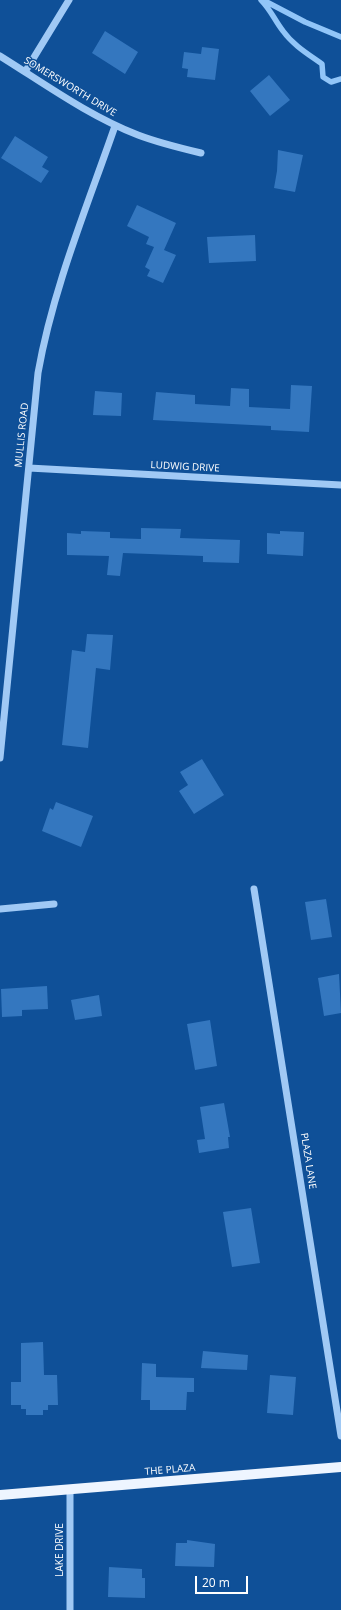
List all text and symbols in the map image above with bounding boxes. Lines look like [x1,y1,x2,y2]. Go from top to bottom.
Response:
street label: SOMERSWORTH DRIVE [22,55,118,119]
street label: MULLIS ROAD [13,402,31,468]
street label: LUDWIG DRIVE [150,459,220,475]
street label: PLAZA LANE [298,1132,318,1190]
street label: THE PLAZA [144,1462,196,1478]
street label: LAKE DRIVE [54,1523,66,1577]
scale bar [197,1568,250,1594]
text: 20 m [202,1574,230,1591]

